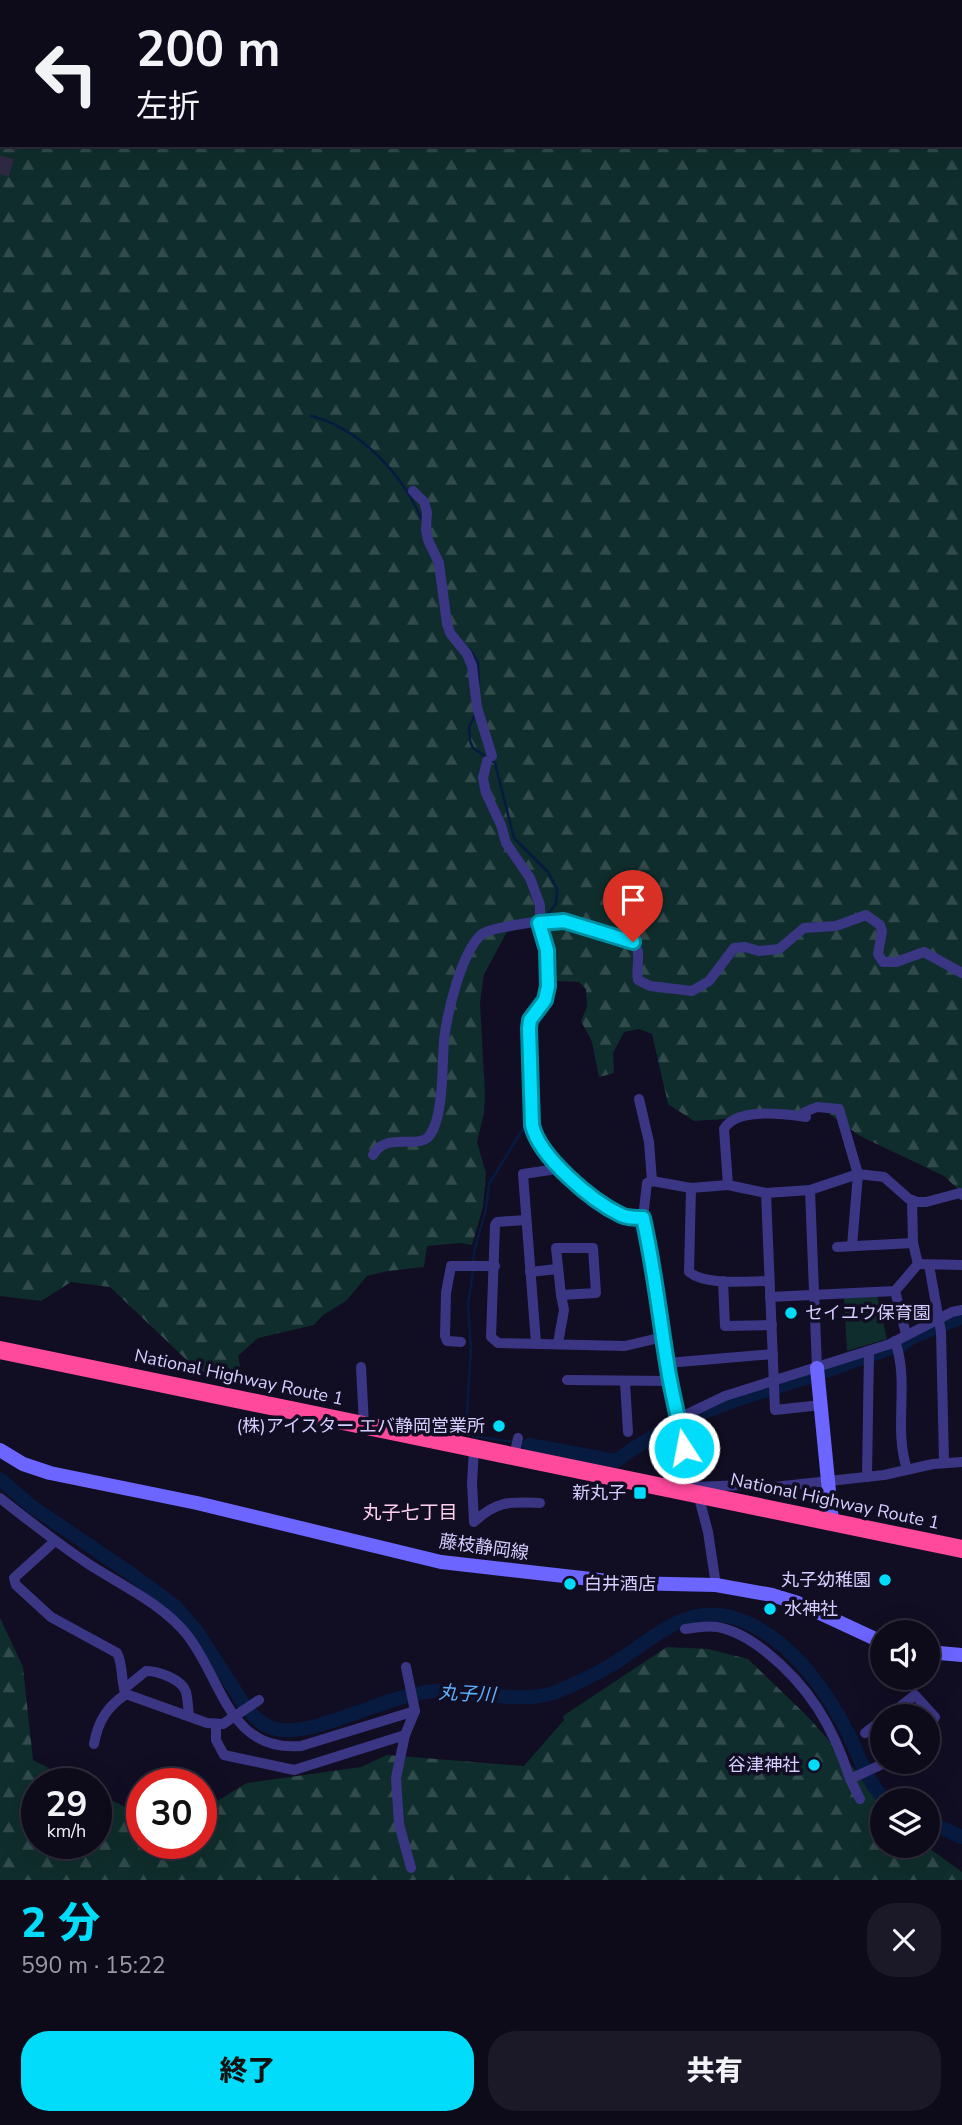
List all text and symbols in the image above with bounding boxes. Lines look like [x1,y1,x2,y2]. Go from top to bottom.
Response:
text: 200 m [136,16,280,83]
icon: left [21,28,112,119]
text: 左折 [136,85,200,128]
pin [603,870,663,942]
icon: arrive [614,881,652,919]
place label: セイユウ保育園 [805,1301,931,1325]
marker: セイユウ保育園 [783,1305,799,1321]
street label: National Highway Route 1 [132,1343,346,1411]
position arrow [647,1411,721,1485]
place label: (株)アイスター エバ静岡営業所 [236,1414,485,1438]
marker: (株)アイスター エバ静岡営業所 [491,1418,507,1434]
street label: National Highway Route 1 [728,1467,942,1535]
place label: 新丸子 [572,1481,626,1505]
marker: 新丸子 [632,1485,648,1501]
district label: 丸子七丁目 [362,1500,458,1526]
street label: 藤枝静岡線 [438,1529,530,1565]
place label: 丸子幼稚園 [781,1568,871,1592]
place label: 白井酒店 [584,1572,656,1596]
marker: 丸子幼稚園 [877,1572,893,1588]
marker: 白井酒店 [562,1576,578,1592]
place label: 水神社 [784,1597,838,1621]
marker: 水神社 [762,1601,778,1617]
map controls [870,1620,940,1858]
button: sound [870,1620,940,1690]
water label: 丸子川 [438,1680,498,1709]
button: search [870,1704,940,1774]
place label: 谷津神社 [728,1753,800,1777]
marker: 谷津神社 [806,1757,822,1773]
speed limit sign: 30 [126,1768,217,1859]
text: 29 [45,1781,88,1828]
button: layers [870,1788,940,1858]
text: km/h [47,1819,86,1843]
text: 2 分 [21,1895,100,1952]
button: close [867,1903,941,1977]
text: 590 m · 15:22 [21,1950,166,1981]
button: 終了 [21,2031,474,2111]
button: 共有 [488,2031,941,2111]

